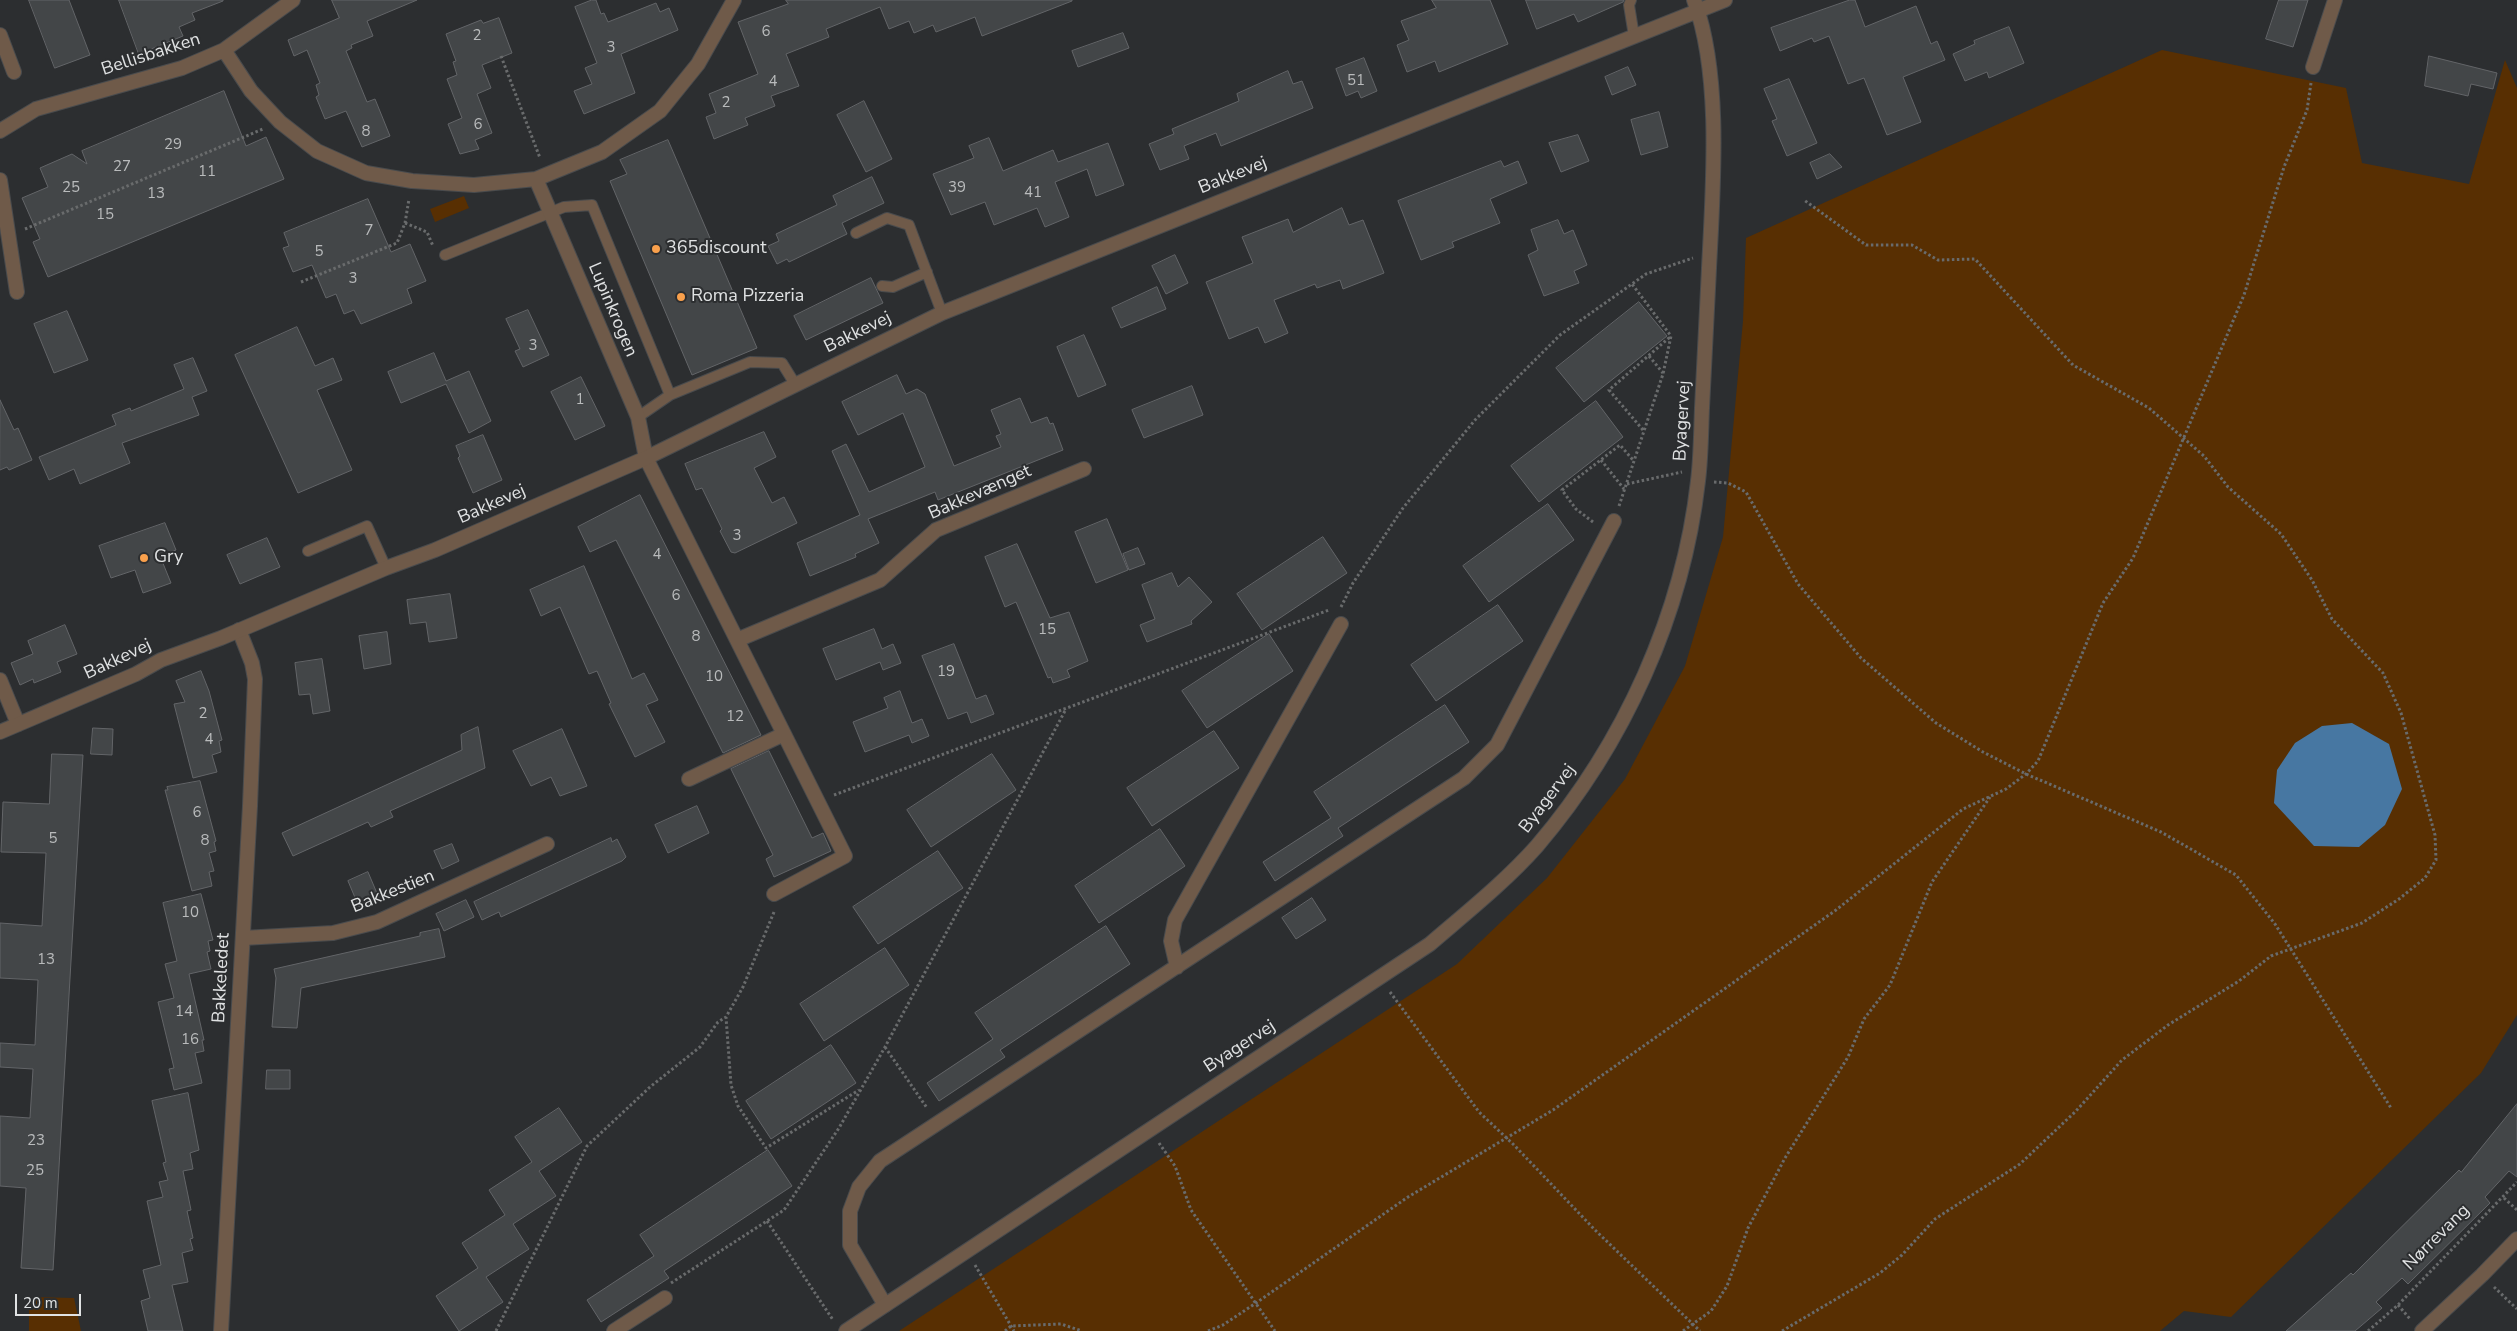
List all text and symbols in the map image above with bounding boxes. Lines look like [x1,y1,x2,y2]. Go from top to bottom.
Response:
house number: 6 [762,23,770,41]
house number: 2 [473,27,481,45]
street label: Bellisbakken [99,29,203,81]
house number: 3 [607,39,615,57]
house number: 51 [1347,72,1365,90]
house number: 4 [769,73,777,91]
house number: 2 [722,94,730,112]
house number: 6 [474,116,482,134]
house number: 8 [362,123,370,141]
house number: 29 [164,136,182,154]
street label: Bakkevej [1196,153,1270,199]
house number: 27 [113,158,131,176]
house number: 11 [198,163,216,181]
house number: 25 [62,179,80,197]
house number: 39 [948,179,966,197]
house number: 41 [1024,184,1042,202]
house number: 13 [147,185,165,203]
house number: 15 [96,206,114,224]
house number: 7 [365,222,373,240]
place label: 365discount [666,238,767,260]
house number: 5 [315,243,323,261]
marker: 365discount [650,243,662,255]
street label: Lupinkrogen [582,260,642,360]
house number: 3 [349,270,357,288]
place label: Roma Pizzeria [691,286,804,308]
marker: Roma Pizzeria [675,291,687,303]
street label: Bakkevej [821,308,895,358]
house number: 3 [529,337,537,355]
street label: Byagervej [1670,380,1696,462]
house number: 1 [576,391,584,409]
street label: Bakkevænget [925,461,1035,525]
street label: Bakkevej [455,481,529,529]
house number: 3 [733,527,741,545]
house number: 4 [653,546,661,564]
place label: Gry [154,547,183,569]
marker: Gry [138,552,150,564]
house number: 6 [672,587,680,605]
house number: 15 [1038,621,1056,639]
house number: 8 [692,628,700,646]
street label: Bakkevej [81,635,155,685]
house number: 19 [937,663,955,681]
house number: 10 [705,668,723,686]
house number: 2 [199,705,207,723]
house number: 12 [726,708,744,726]
house number: 4 [205,731,213,749]
street label: Byagervej [1515,760,1581,838]
house number: 6 [193,804,201,822]
house number: 5 [49,830,57,848]
house number: 8 [201,832,209,850]
street label: Bakkestien [348,866,438,918]
house number: 10 [181,904,199,922]
street label: Bakkeledet [209,932,235,1024]
house number: 13 [37,951,55,969]
house number: 14 [175,1003,193,1021]
street label: Byagervej [1200,1016,1280,1078]
house number: 16 [181,1031,199,1049]
house number: 23 [27,1132,45,1150]
house number: 25 [26,1162,44,1180]
street label: Nørrevang [2399,1200,2475,1276]
scale bar [18,1284,84,1316]
text: 20 m [23,1293,58,1313]

